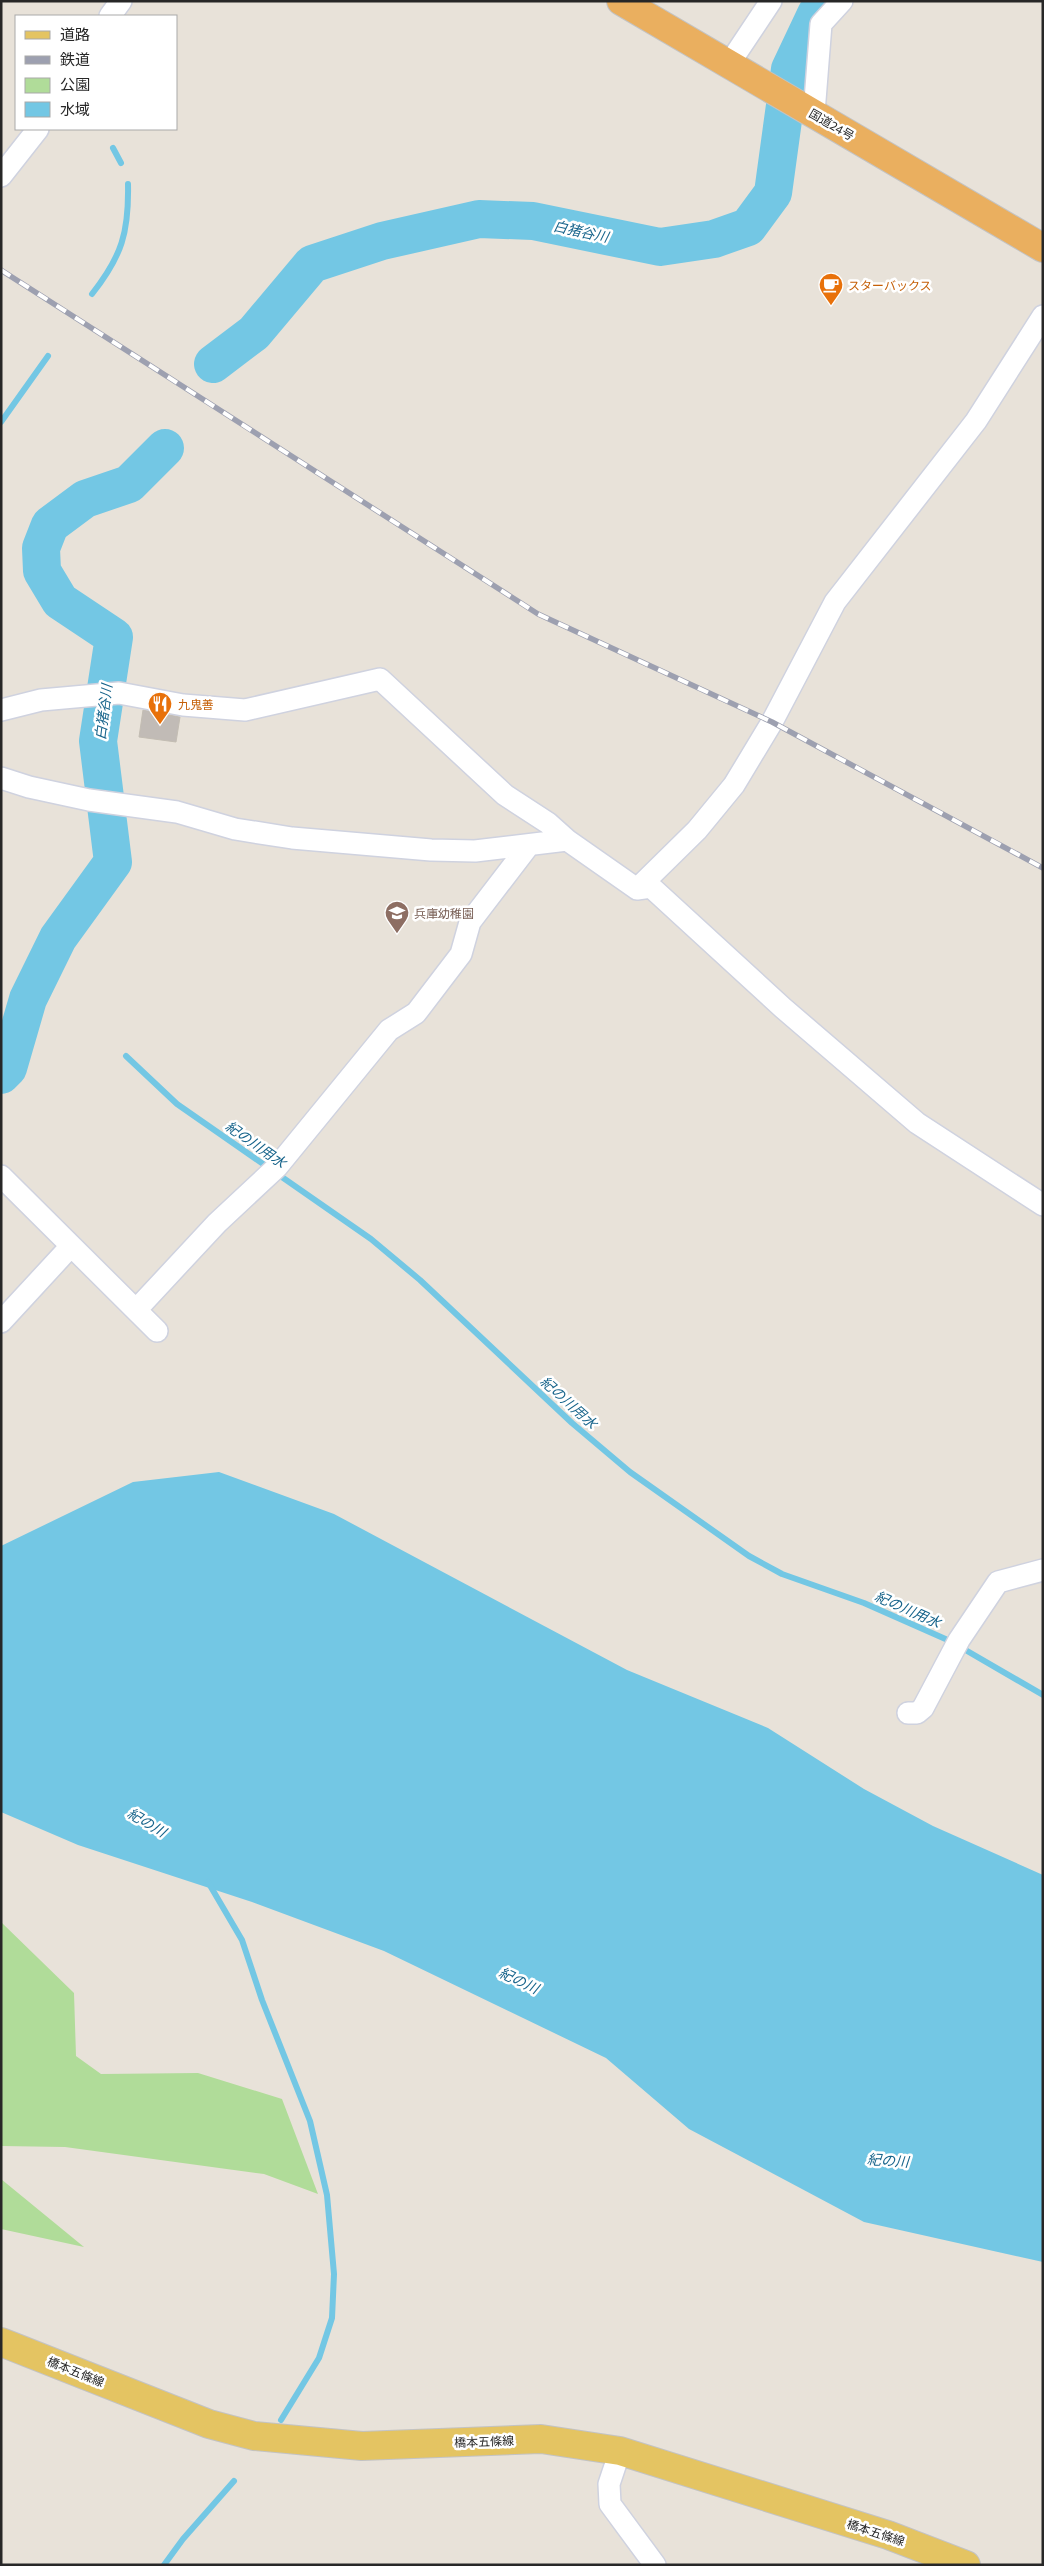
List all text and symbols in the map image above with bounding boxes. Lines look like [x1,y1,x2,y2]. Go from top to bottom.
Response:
legend [15,15,178,130]
text: 道路 [60,25,90,43]
text: 鉄道 [60,50,90,68]
text: 公園 [60,75,90,93]
text: 水域 [60,100,90,118]
street label: 国道24号 [807,106,857,142]
water label: 白猪谷川 [552,217,612,246]
cafe icon: スターバックス [818,272,844,306]
place label: スターバックス [848,278,932,292]
water label: 白猪谷川 [91,681,115,741]
restaurant icon: 九鬼善 [147,691,173,725]
place label: 九鬼善 [178,697,214,711]
school or university icon: 兵庫幼稚園 [384,900,410,934]
place label: 兵庫幼稚園 [414,906,474,920]
water label: 紀の川用水 [222,1117,291,1172]
water label: 紀の川用水 [537,1372,602,1433]
water label: 紀の川用水 [873,1587,945,1632]
water label: 紀の川 [125,1804,171,1841]
water label: 紀の川 [496,1963,543,1997]
water label: 紀の川 [866,2150,912,2170]
street label: 橋本五條線 [46,2353,106,2389]
street label: 橋本五條線 [454,2433,514,2449]
street label: 橋本五條線 [845,2516,907,2548]

